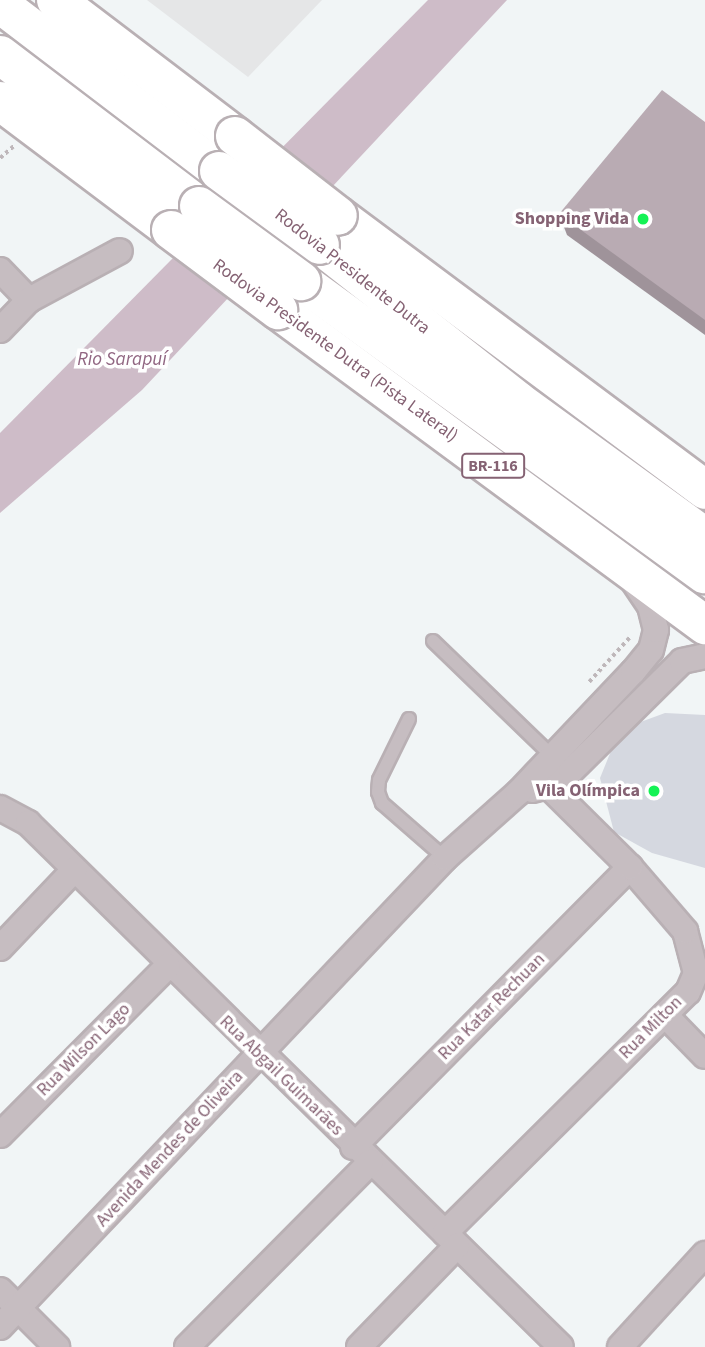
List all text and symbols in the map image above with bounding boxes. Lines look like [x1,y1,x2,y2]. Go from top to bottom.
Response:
street label: Rodovia Presidente Dutra [270,205,434,339]
place label: Shopping Vida [515,208,629,230]
marker: Shopping Vida [635,211,651,227]
street label: Rodovia Presidente Dutra (Pista Lateral) [208,255,462,447]
water label: Rio Sarapuí [77,349,167,371]
road number: BR-116 [460,453,526,478]
place label: Vila Olímpica [536,780,640,802]
marker: Vila Olímpica [646,783,662,799]
street label: Rua Katar Rechuan [434,949,550,1065]
street label: Rua Milton [615,992,687,1064]
street label: Rua Wilson Lago [33,999,135,1101]
street label: Rua Abgail Guimarães [215,1011,347,1141]
street label: Avenida Mendes de Oliveira [92,1066,248,1232]

